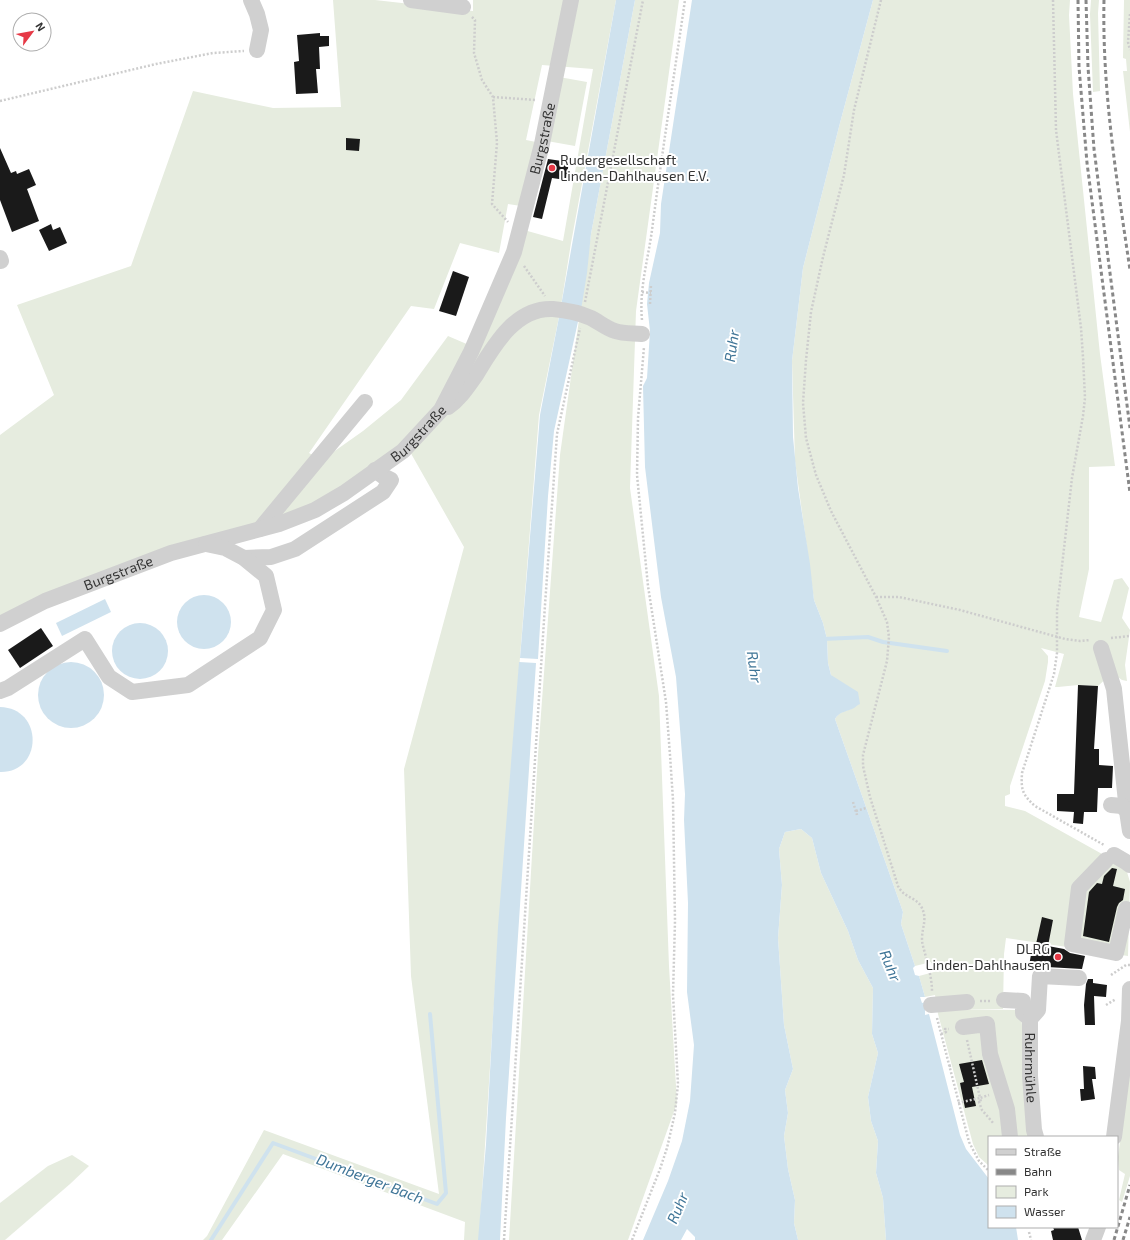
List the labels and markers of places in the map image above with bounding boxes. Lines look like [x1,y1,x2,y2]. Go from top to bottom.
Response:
place label: Rudergesellschaft Linden-Dahlhausen E.V. [560,151,709,184]
marker: Rudergesellschaft Linden-Dahlhausen E.V. [547,163,557,173]
place label: DLRG Linden-Dahlhausen [925,940,1050,973]
marker: DLRG Linden-Dahlhausen [1053,952,1063,962]

